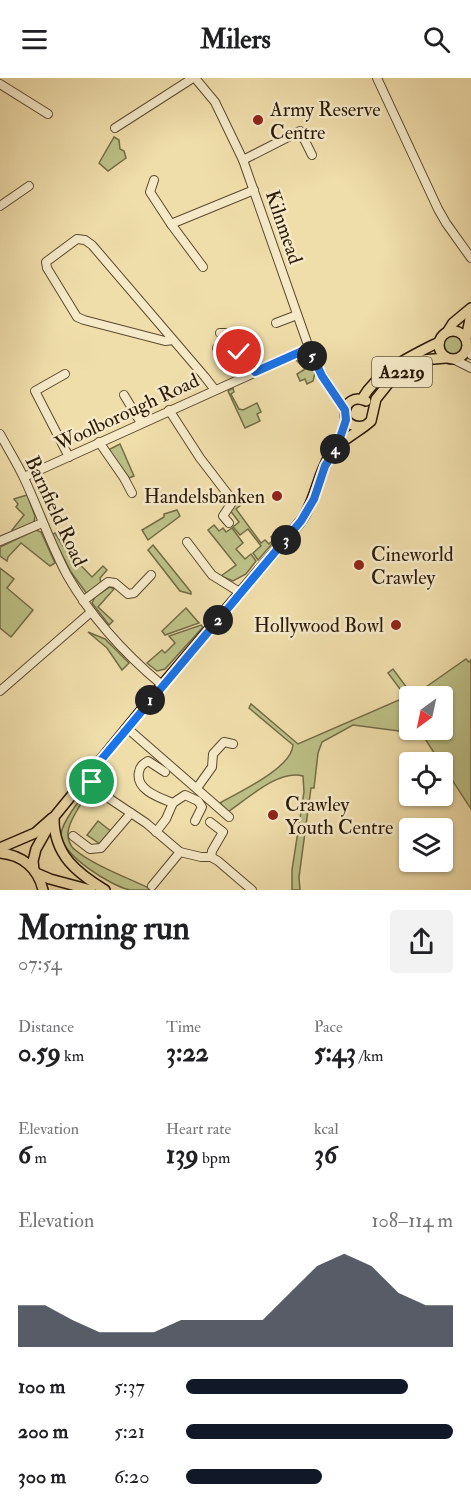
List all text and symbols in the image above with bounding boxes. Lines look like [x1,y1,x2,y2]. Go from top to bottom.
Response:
icon: menu [18,23,51,56]
text: Milers [200,23,271,56]
icon: search [420,23,453,56]
place label: Army Reserve Centre [269,97,381,145]
marker: Army Reserve Centre [251,113,265,127]
street label: Kilnmead [260,187,308,267]
pin [213,326,264,377]
icon: check [222,335,255,368]
pin: 5 [297,341,327,371]
text: 5 [308,346,316,366]
road number: A2219 [372,357,432,387]
street label: Woolborough Road [50,368,203,457]
pin: 4 [320,434,350,464]
text: 4 [331,439,339,459]
street label: Barnfield Road [19,452,93,571]
place label: Handelsbanken [144,484,265,509]
marker: Handelsbanken [270,489,284,503]
pin: 3 [271,525,301,555]
text: 3 [283,530,289,550]
place label: Cineworld Crawley [371,542,454,590]
marker: Cineworld Crawley [352,558,366,572]
pin: 2 [203,605,233,635]
text: 2 [214,610,222,630]
place label: Hollywood Bowl [254,613,384,638]
marker: Hollywood Bowl [389,618,403,632]
pin: 1 [135,685,165,715]
north arrow [399,686,453,740]
map controls [399,686,453,872]
text: 1 [147,690,153,710]
button: locate [399,752,453,806]
pin [66,756,117,807]
icon: arrive [75,765,108,798]
place label: Crawley Youth Centre [285,792,393,840]
marker: Crawley Youth Centre [266,808,280,822]
button: layers [399,818,453,872]
text: Morning run [18,908,190,949]
button: share [390,910,453,973]
text: 07:54 [18,951,61,976]
text: Distance [18,1017,74,1037]
text: Time [166,1017,201,1037]
text: Pace [314,1017,343,1037]
text: 0.59 [18,1037,61,1069]
text: 3:22 [166,1037,209,1069]
text: 5:43 [314,1037,356,1069]
text: km [61,1046,84,1066]
text: /km [356,1046,383,1066]
text: Elevation [18,1119,79,1139]
text: Heart rate [166,1119,231,1139]
text: kcal [314,1119,339,1139]
text: 6 [18,1139,31,1171]
text: 139 [166,1139,199,1171]
text: 36 [314,1139,337,1171]
text: m [31,1148,47,1168]
text: bpm [199,1148,230,1168]
text: Elevation [18,1208,94,1233]
text: 108–114 m [371,1208,453,1233]
text: 100 m [18,1374,65,1399]
text: 5:37 [114,1374,145,1399]
text: 200 m [18,1419,68,1444]
text: 5:21 [114,1419,145,1444]
text: 300 m [18,1464,66,1489]
text: 6:20 [114,1464,149,1489]

